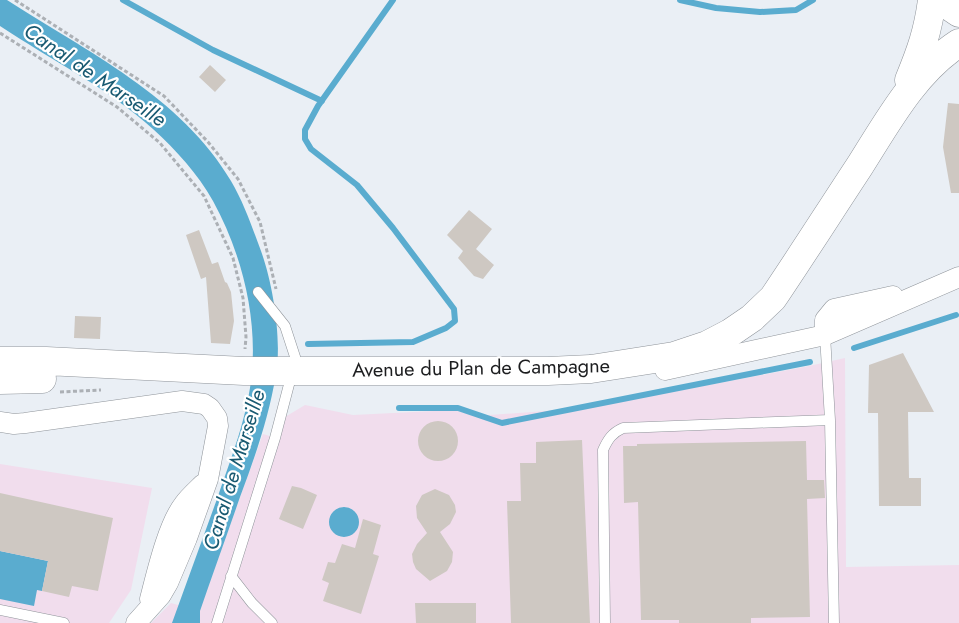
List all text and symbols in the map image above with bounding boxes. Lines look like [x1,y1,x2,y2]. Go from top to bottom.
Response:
water label: Canal de Marseille [18,16,173,134]
street label: Avenue du Plan de Campagne [352,351,610,385]
water label: Canal de Marseille [195,386,273,554]

